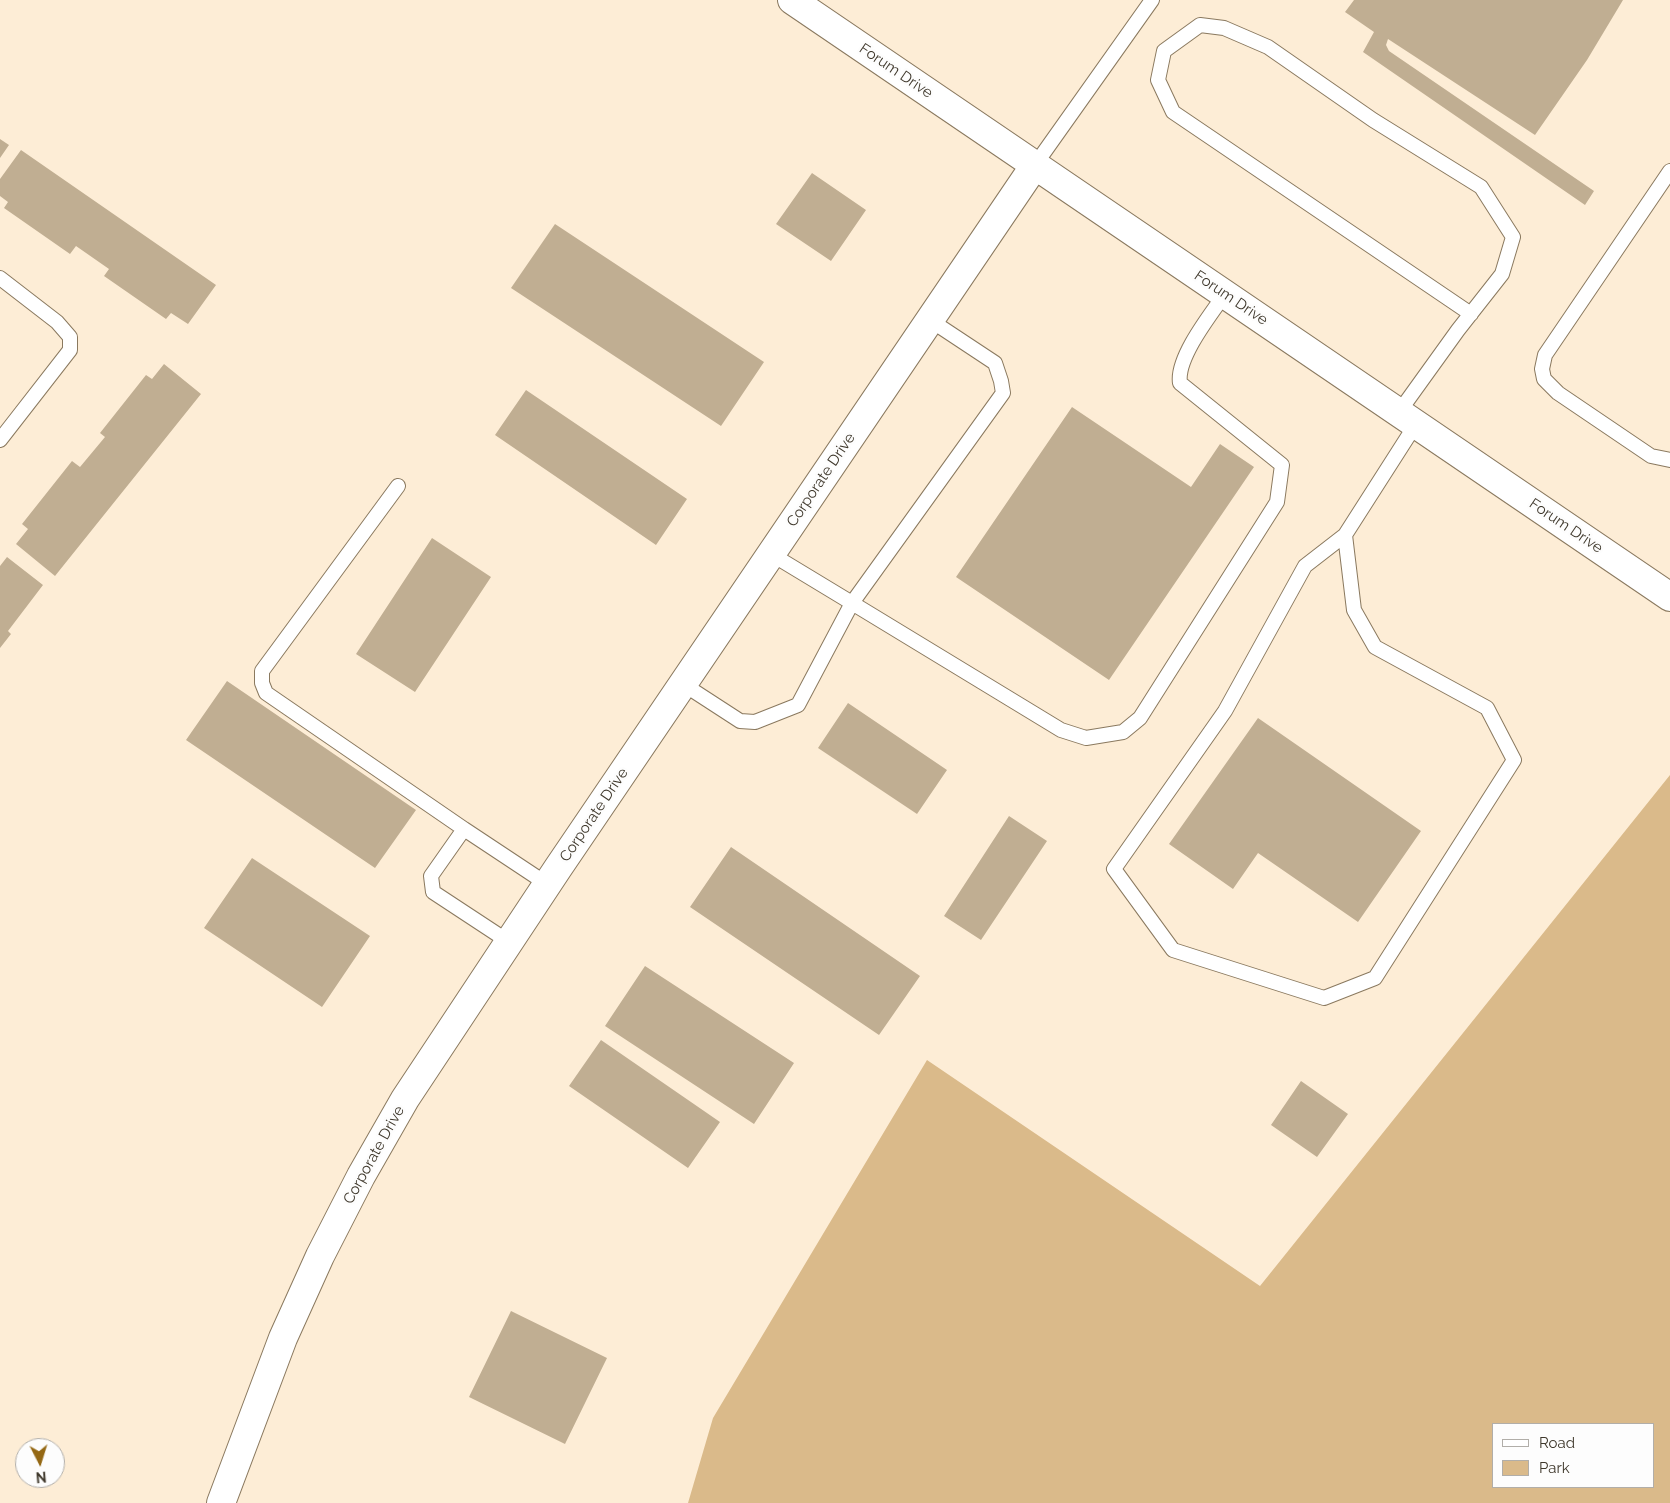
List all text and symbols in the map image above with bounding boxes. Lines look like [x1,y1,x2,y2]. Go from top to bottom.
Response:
street label: Forum Drive [856,40,936,102]
street label: Forum Drive [1191,267,1271,329]
street label: Corporate Drive [783,430,859,530]
street label: Forum Drive [1526,495,1606,557]
street label: Corporate Drive [556,765,632,865]
street label: Corporate Drive [340,1103,408,1207]
legend [1492,1423,1655,1488]
text: Road [1539,1434,1575,1452]
north arrow [15,1438,65,1488]
text: Park [1539,1459,1570,1477]
text: N [35,1469,47,1485]

